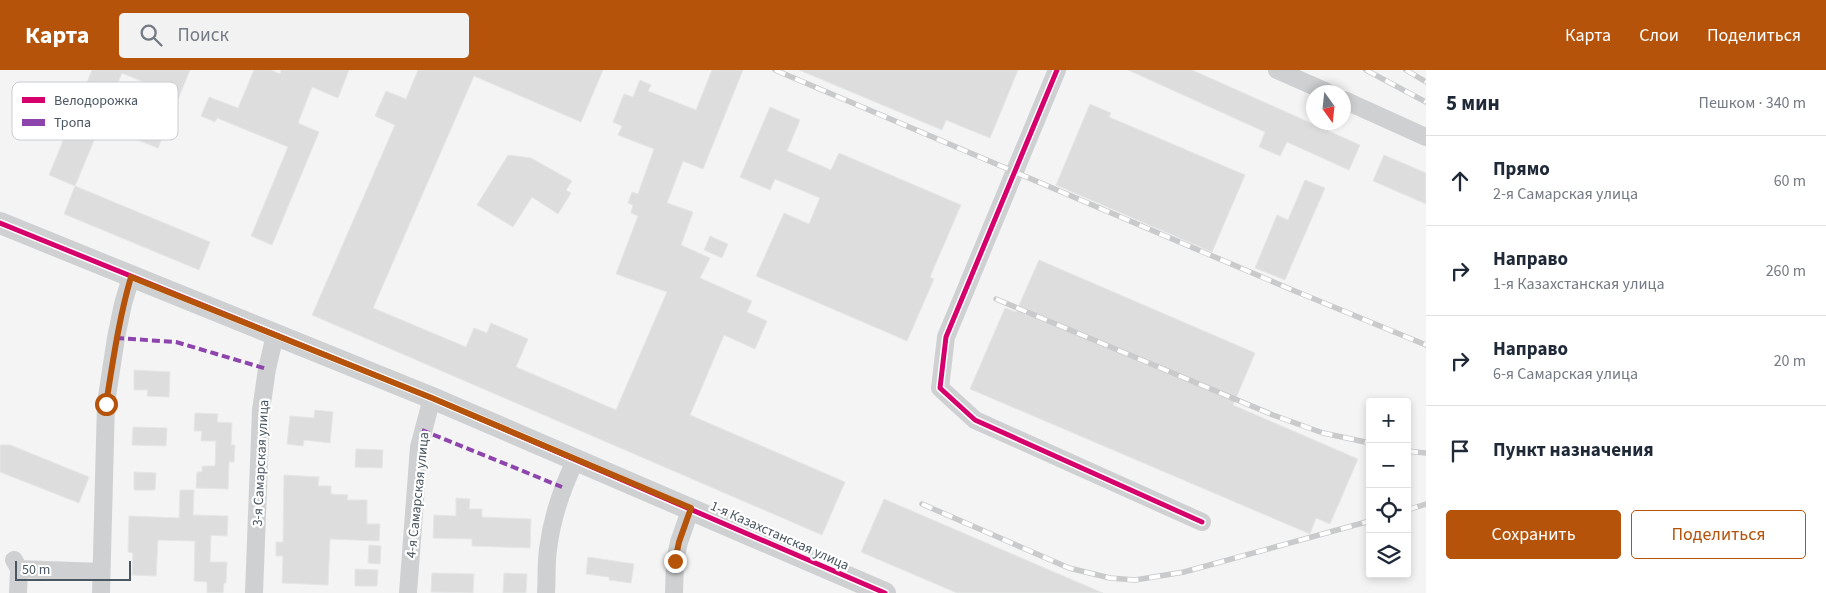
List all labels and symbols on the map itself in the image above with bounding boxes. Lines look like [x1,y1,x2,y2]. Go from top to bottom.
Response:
legend [12,82,178,140]
north arrow [1306,85,1351,130]
text: Велодорожка [54,91,138,111]
text: Тропа [54,113,91,133]
route start [95,393,118,416]
street label: 3-я Самарская улица [248,399,274,527]
street label: 4-я Самарская улица [401,431,435,559]
street label: 1-я Казахстанская улица [707,496,852,576]
route end [664,550,687,573]
scale bar [15,558,131,581]

